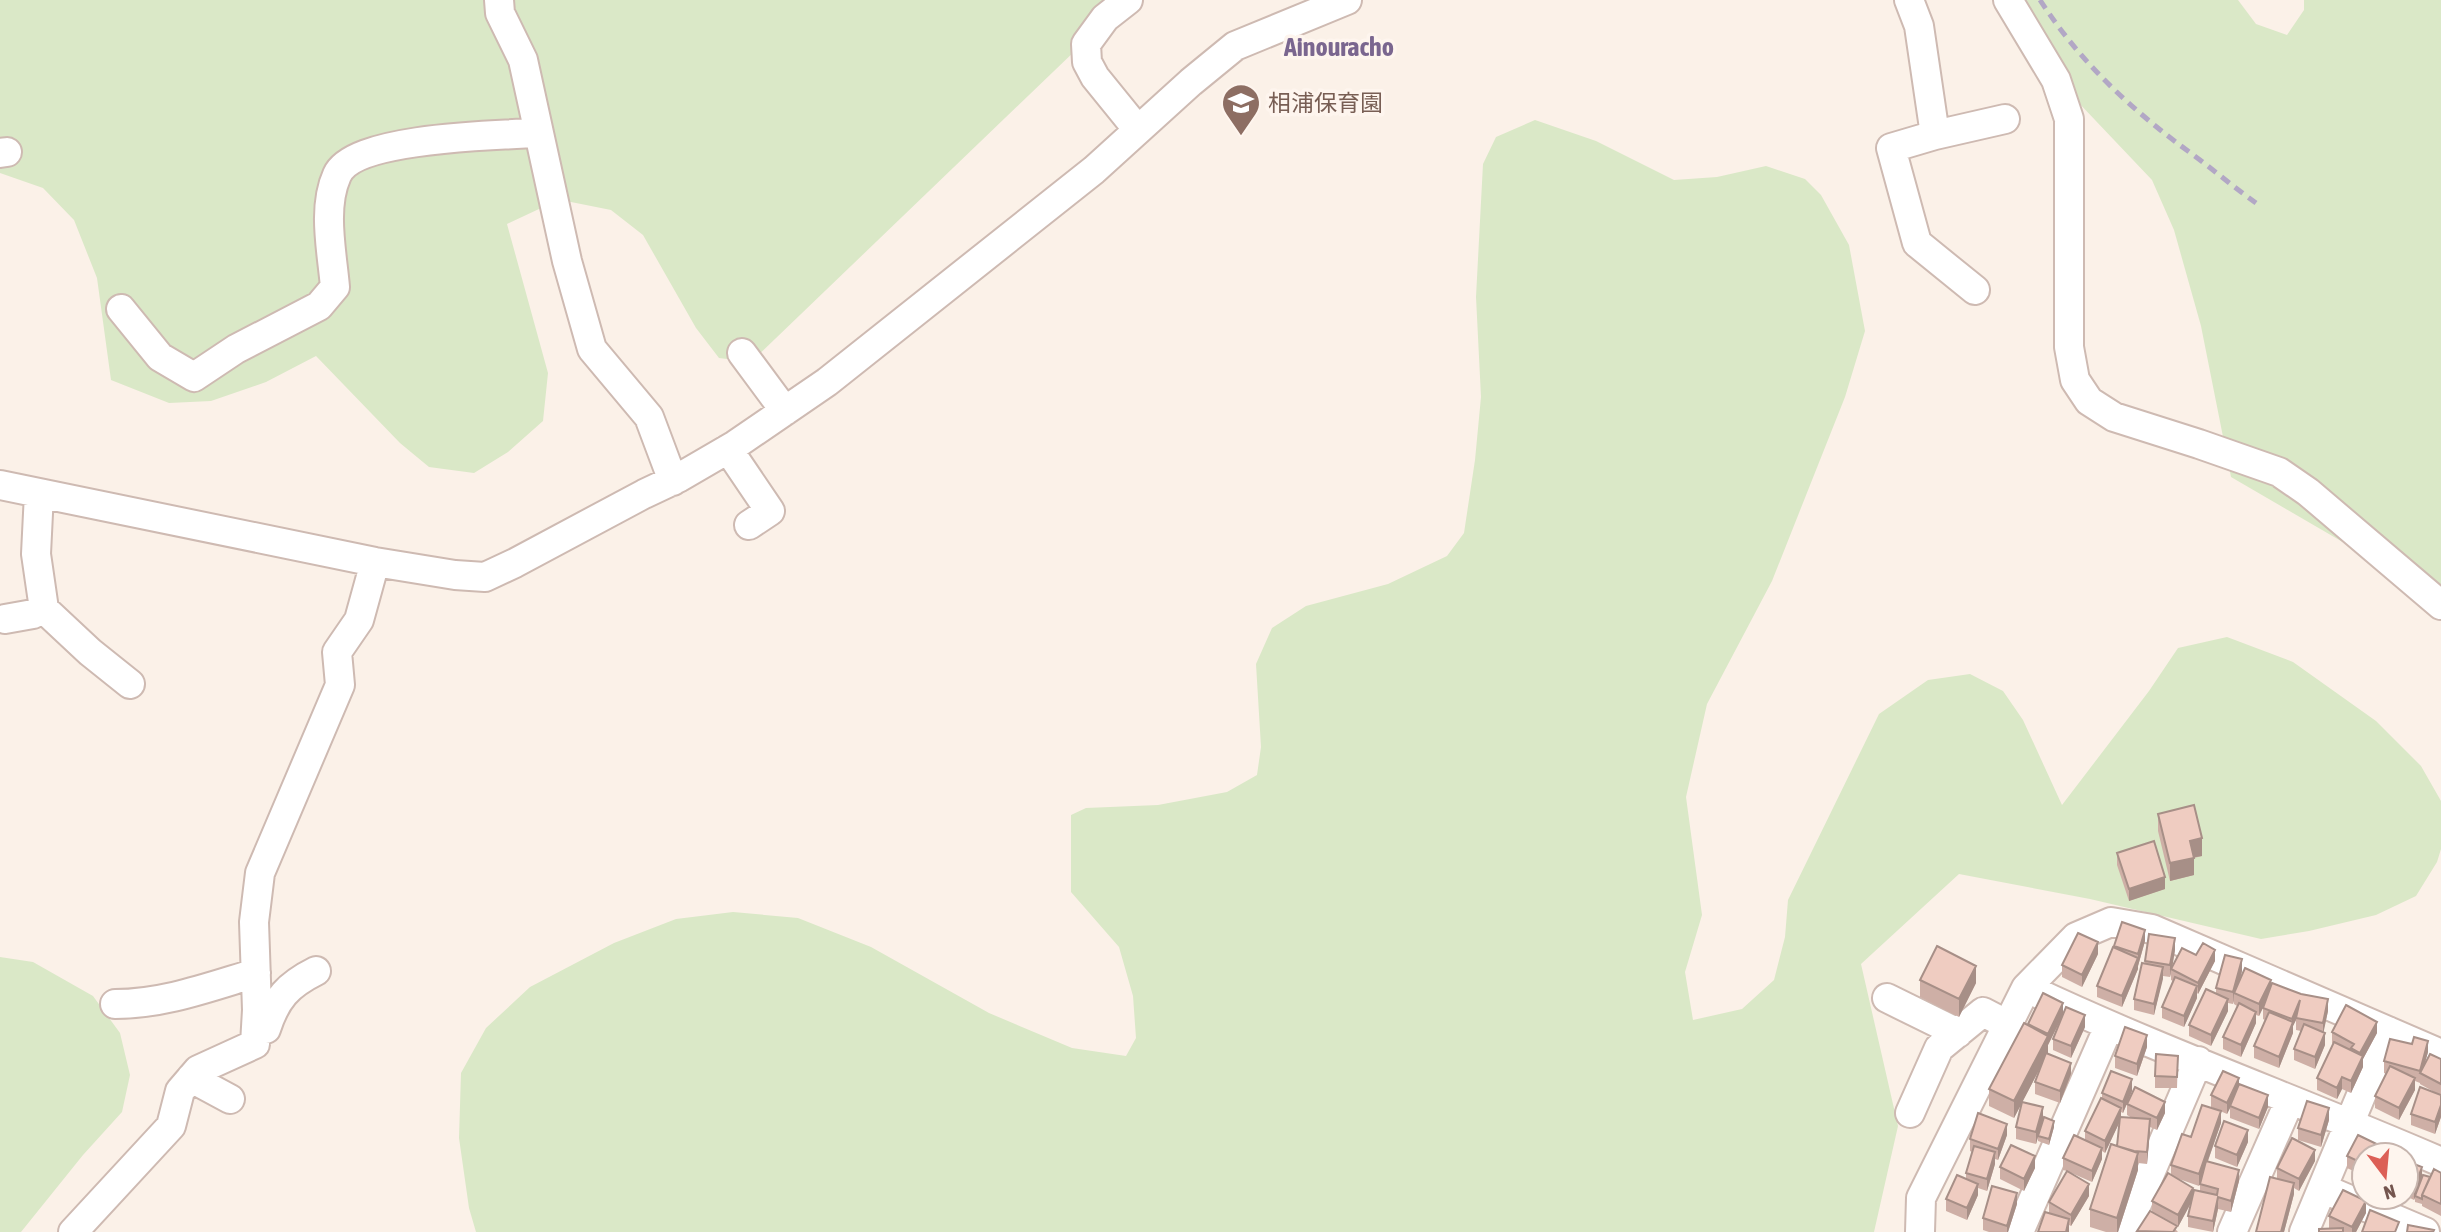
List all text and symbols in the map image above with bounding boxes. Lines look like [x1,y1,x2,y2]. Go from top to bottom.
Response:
district label: Ainouracho [1283,32,1394,62]
school or university icon: 相浦保育園 [1220,82,1262,137]
place label: 相浦保育園 [1268,90,1383,116]
north arrow [2350,1141,2420,1211]
text: N [2381,1180,2398,1204]

